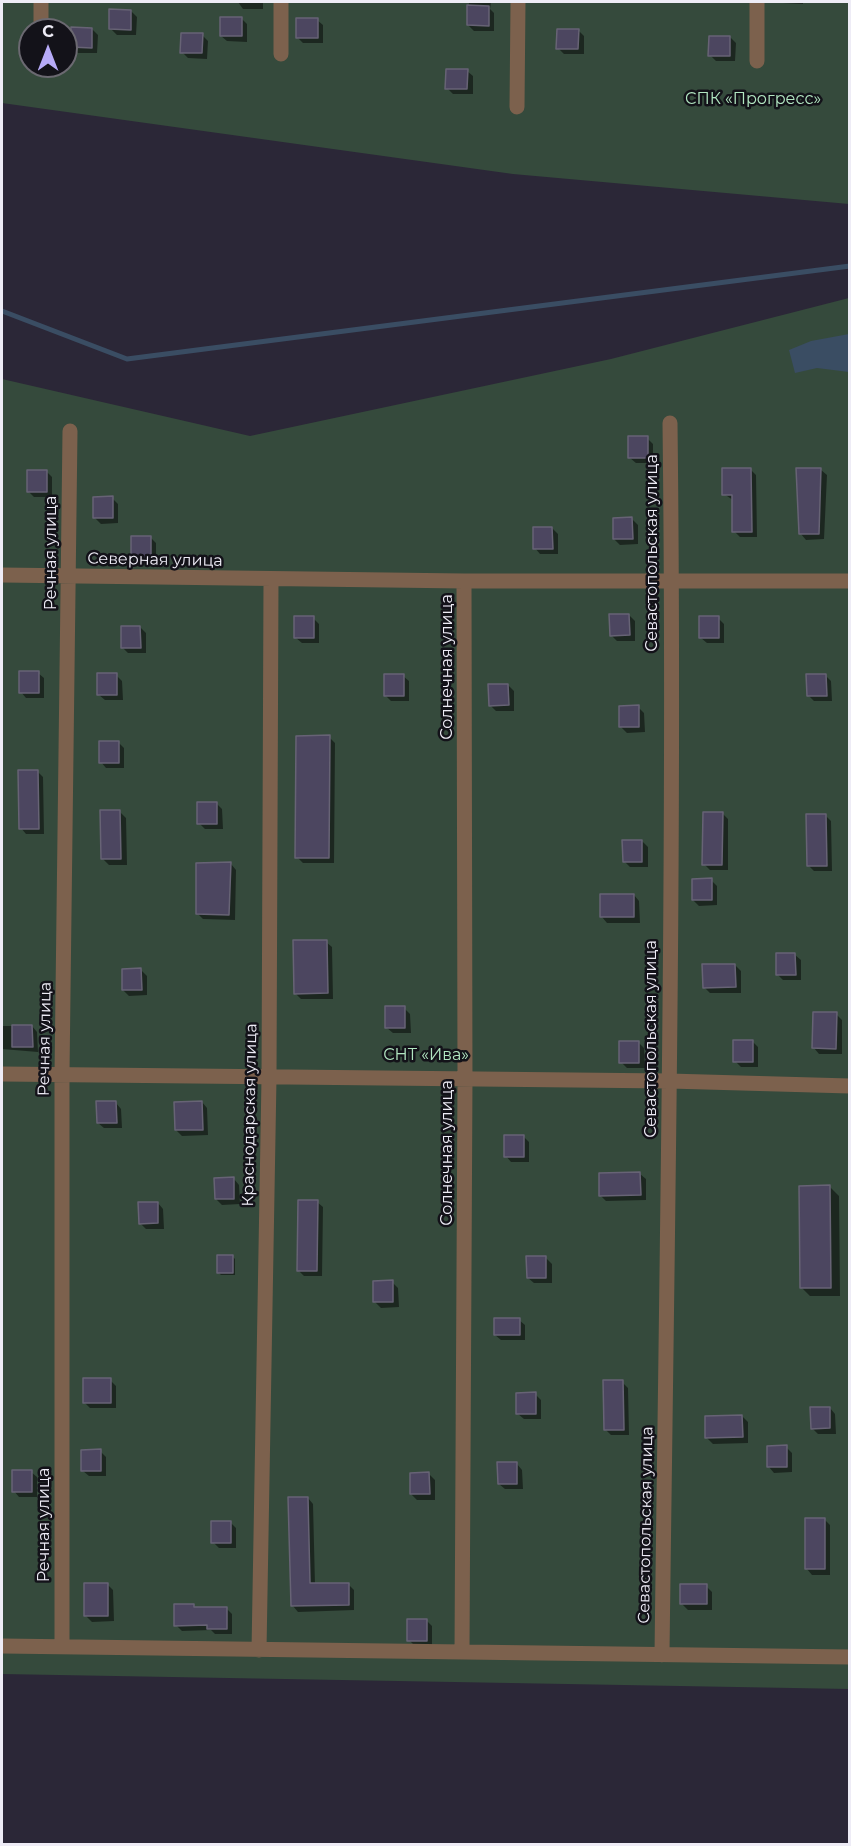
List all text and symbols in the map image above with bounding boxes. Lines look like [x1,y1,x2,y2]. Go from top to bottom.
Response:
north arrow [18,18,78,78]
text: С [42,22,54,41]
park label: СПК «Прогресс» [685,89,821,109]
street label: Севастопольская улица [642,454,662,652]
street label: Речная улица [41,496,61,610]
street label: Северная улица [87,549,223,571]
street label: Солнечная улица [437,594,457,740]
street label: Севастопольская улица [641,940,661,1138]
street label: Речная улица [34,982,56,1096]
street label: Краснодарская улица [239,1023,261,1207]
park label: СНТ «Ива» [383,1045,469,1065]
street label: Солнечная улица [437,1080,457,1226]
street label: Севастопольская улица [635,1426,657,1624]
street label: Речная улица [34,1468,54,1582]

